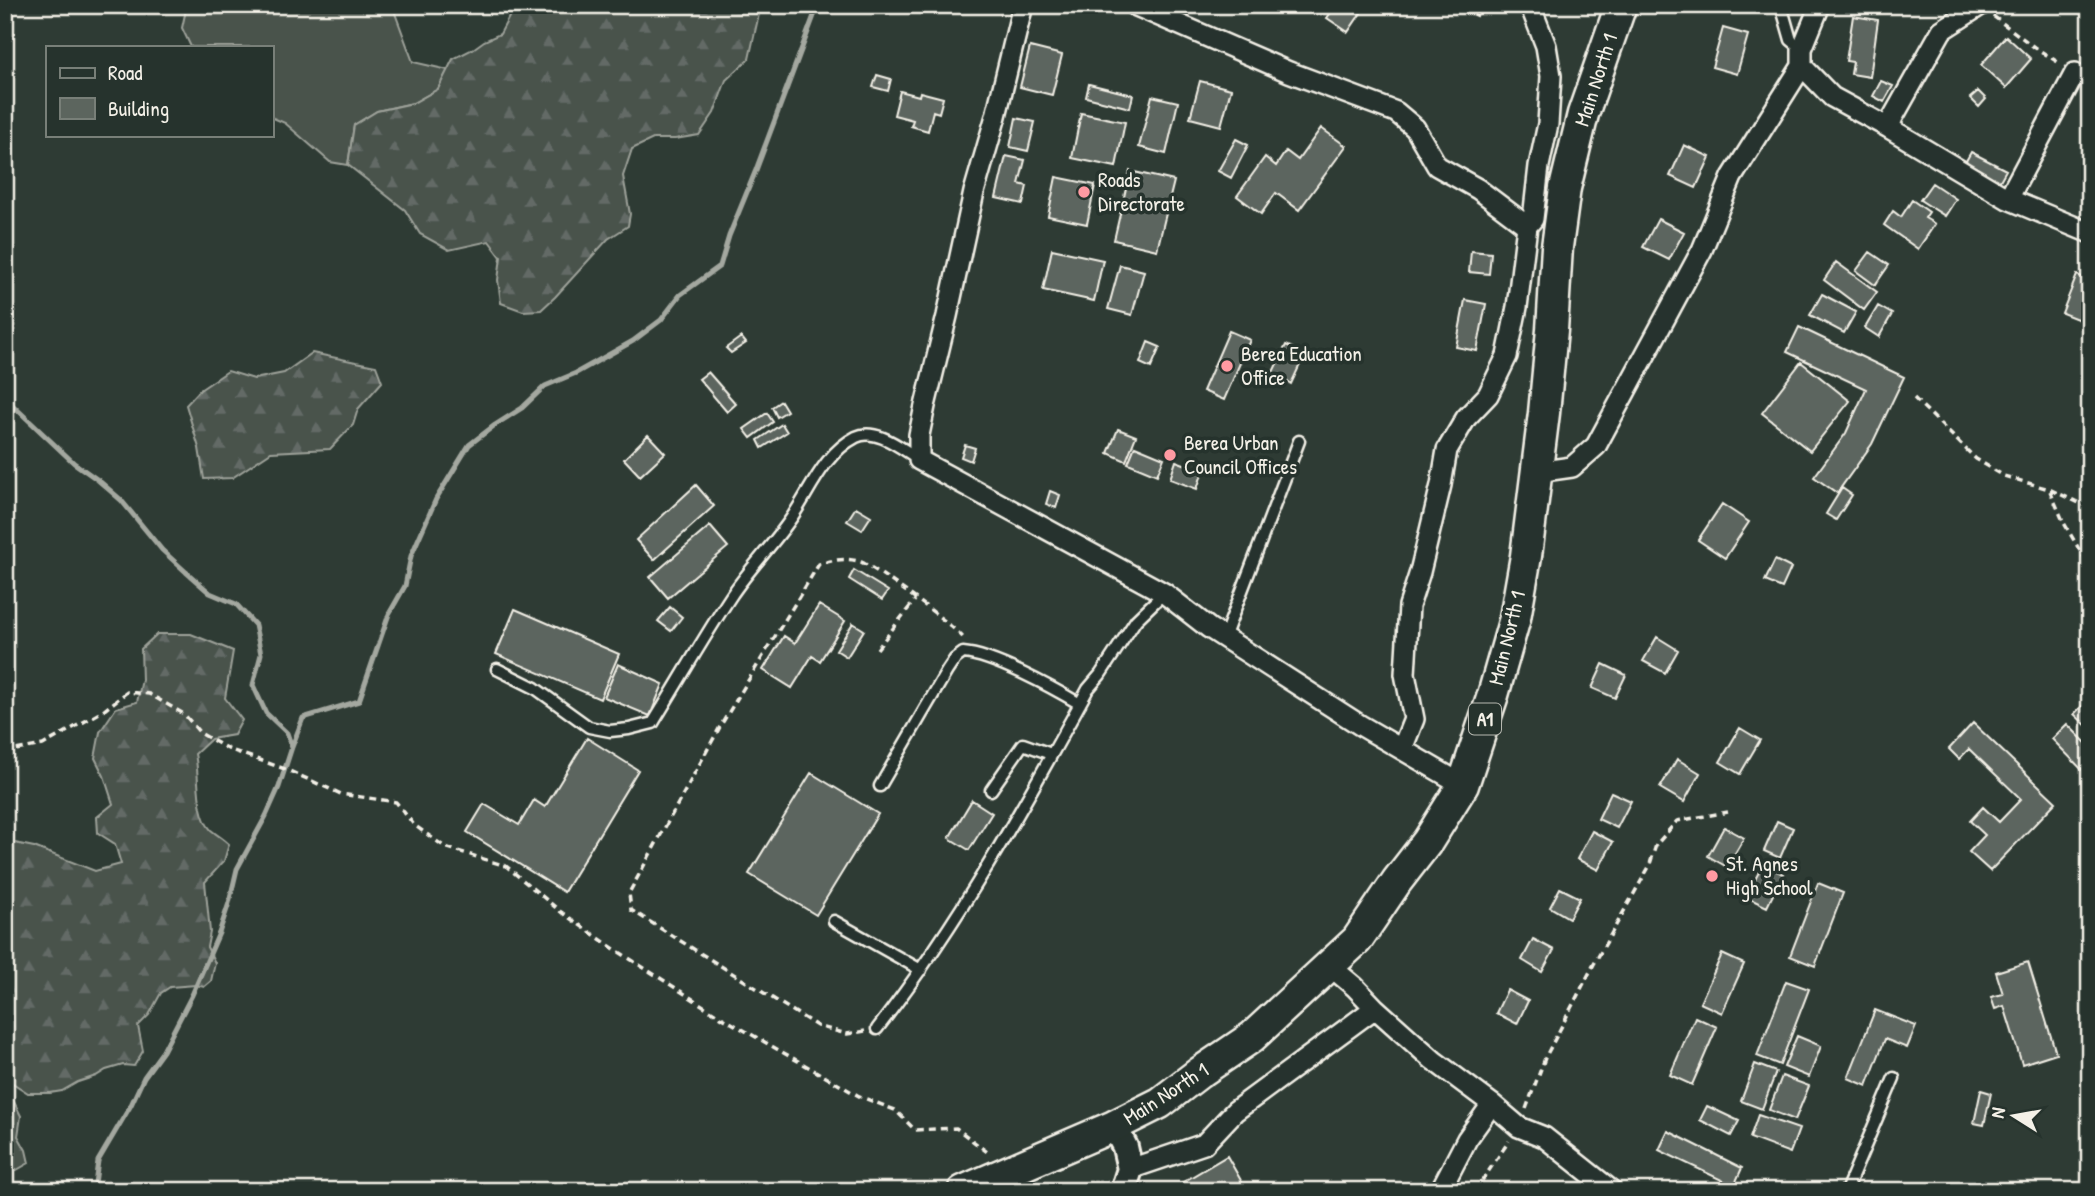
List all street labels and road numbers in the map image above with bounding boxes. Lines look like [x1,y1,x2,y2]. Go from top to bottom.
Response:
street label: Main North 1 [1567,30,1624,130]
street label: Main North 1 [1481,588,1532,688]
road number: A1 [1469,704,1501,734]
street label: Main North 1 [1118,1055,1214,1132]

